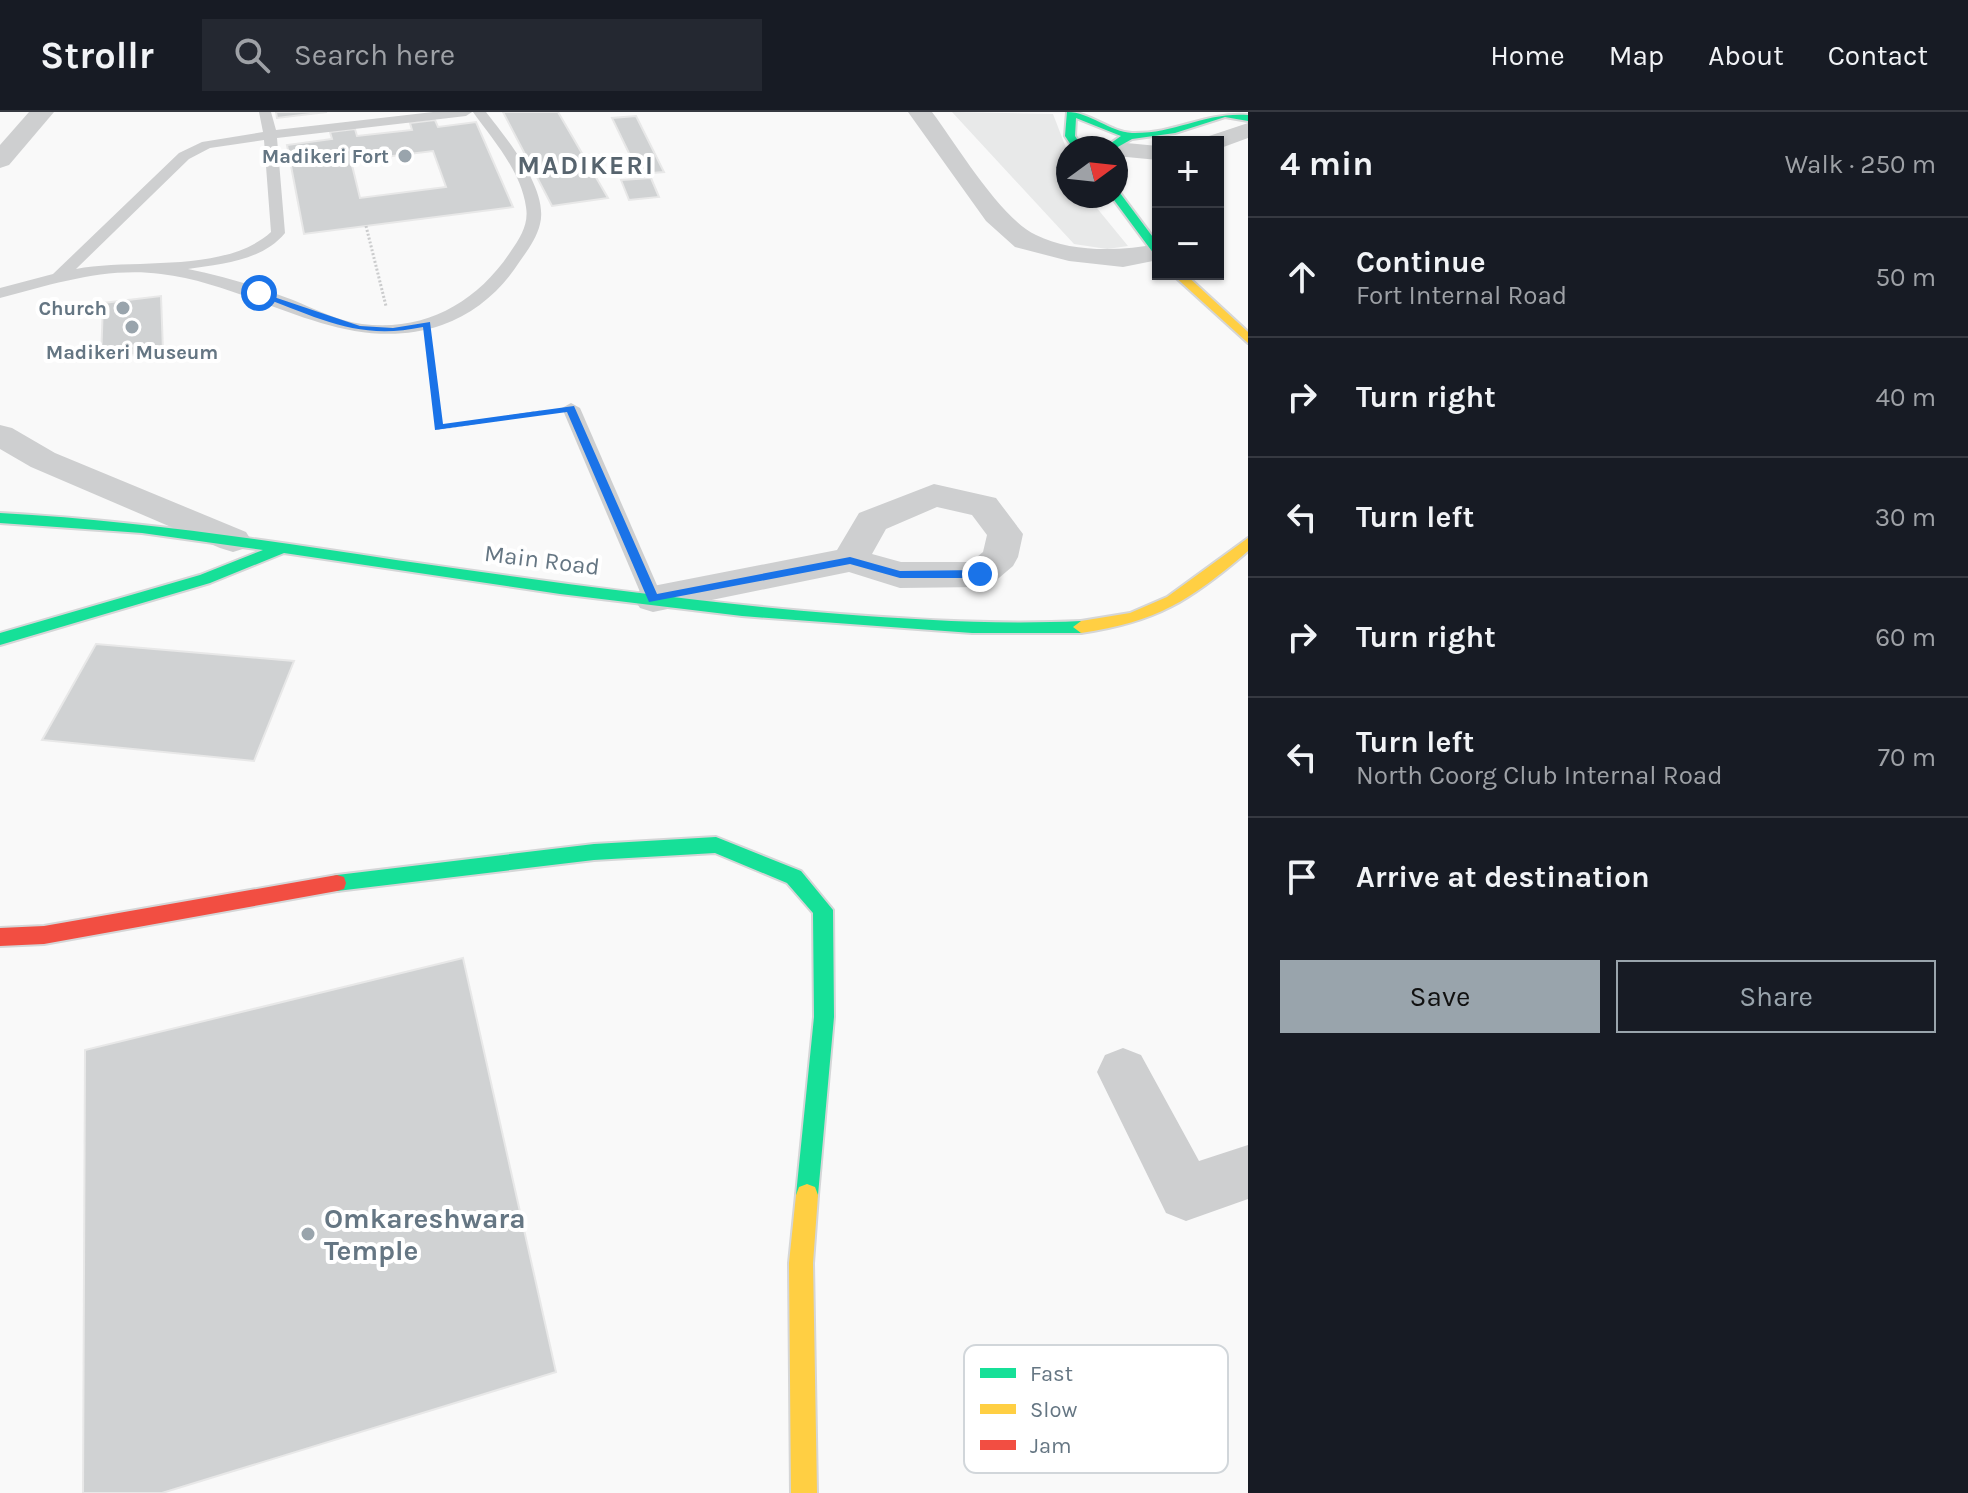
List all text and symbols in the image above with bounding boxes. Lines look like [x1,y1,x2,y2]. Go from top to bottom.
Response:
search box [202,19,762,91]
text: Strollr [40,33,154,78]
icon: search [230,33,274,77]
text: Search here [294,37,455,73]
text: Home [1490,39,1565,72]
text: Map [1609,39,1664,72]
text: About [1708,39,1784,72]
text: Contact [1828,39,1928,72]
north arrow [1056,136,1128,208]
map controls [1152,136,1224,280]
button: + [1152,136,1224,208]
text: 4 min [1280,144,1373,184]
place label: Madikeri Fort [262,145,389,168]
marker: Madikeri Fort [396,147,414,165]
text: Walk · 250 m [1785,149,1936,180]
district label: MADIKERI [517,150,655,181]
button: − [1152,208,1224,280]
text: Continue [1356,244,1486,280]
icon: ahead [1280,255,1324,299]
text: 50 m [1875,262,1936,293]
route start [241,275,277,311]
text: Fort Internal Road [1356,280,1567,311]
place label: Church [38,297,107,320]
marker: Church [114,299,132,317]
marker: Madikeri Museum [123,318,141,336]
place label: Madikeri Museum [46,341,218,364]
icon: right [1280,375,1324,419]
text: Turn right [1356,379,1496,415]
text: 40 m [1876,382,1936,413]
icon: left [1280,495,1324,539]
text: Turn left [1356,499,1474,535]
text: 30 m [1875,502,1936,533]
street label: Main Road [483,539,601,581]
route end [962,556,998,592]
icon: right [1280,615,1324,659]
text: Turn right [1356,619,1496,655]
text: 60 m [1875,622,1936,653]
text: Turn left [1356,724,1474,760]
icon: left [1280,735,1324,779]
text: 70 m [1878,742,1936,773]
text: North Coorg Club Internal Road [1356,760,1723,791]
icon: arrive [1280,855,1324,899]
text: Arrive at destination [1356,859,1650,895]
button: Save [1280,960,1600,1033]
button: Share [1616,960,1936,1033]
place label: Omkareshwara Temple [324,1202,526,1267]
marker: Omkareshwara Temple [299,1225,317,1243]
legend [964,1345,1228,1473]
text: Fast [1030,1361,1073,1387]
text: Slow [1030,1397,1077,1423]
text: Jam [1030,1433,1072,1459]

